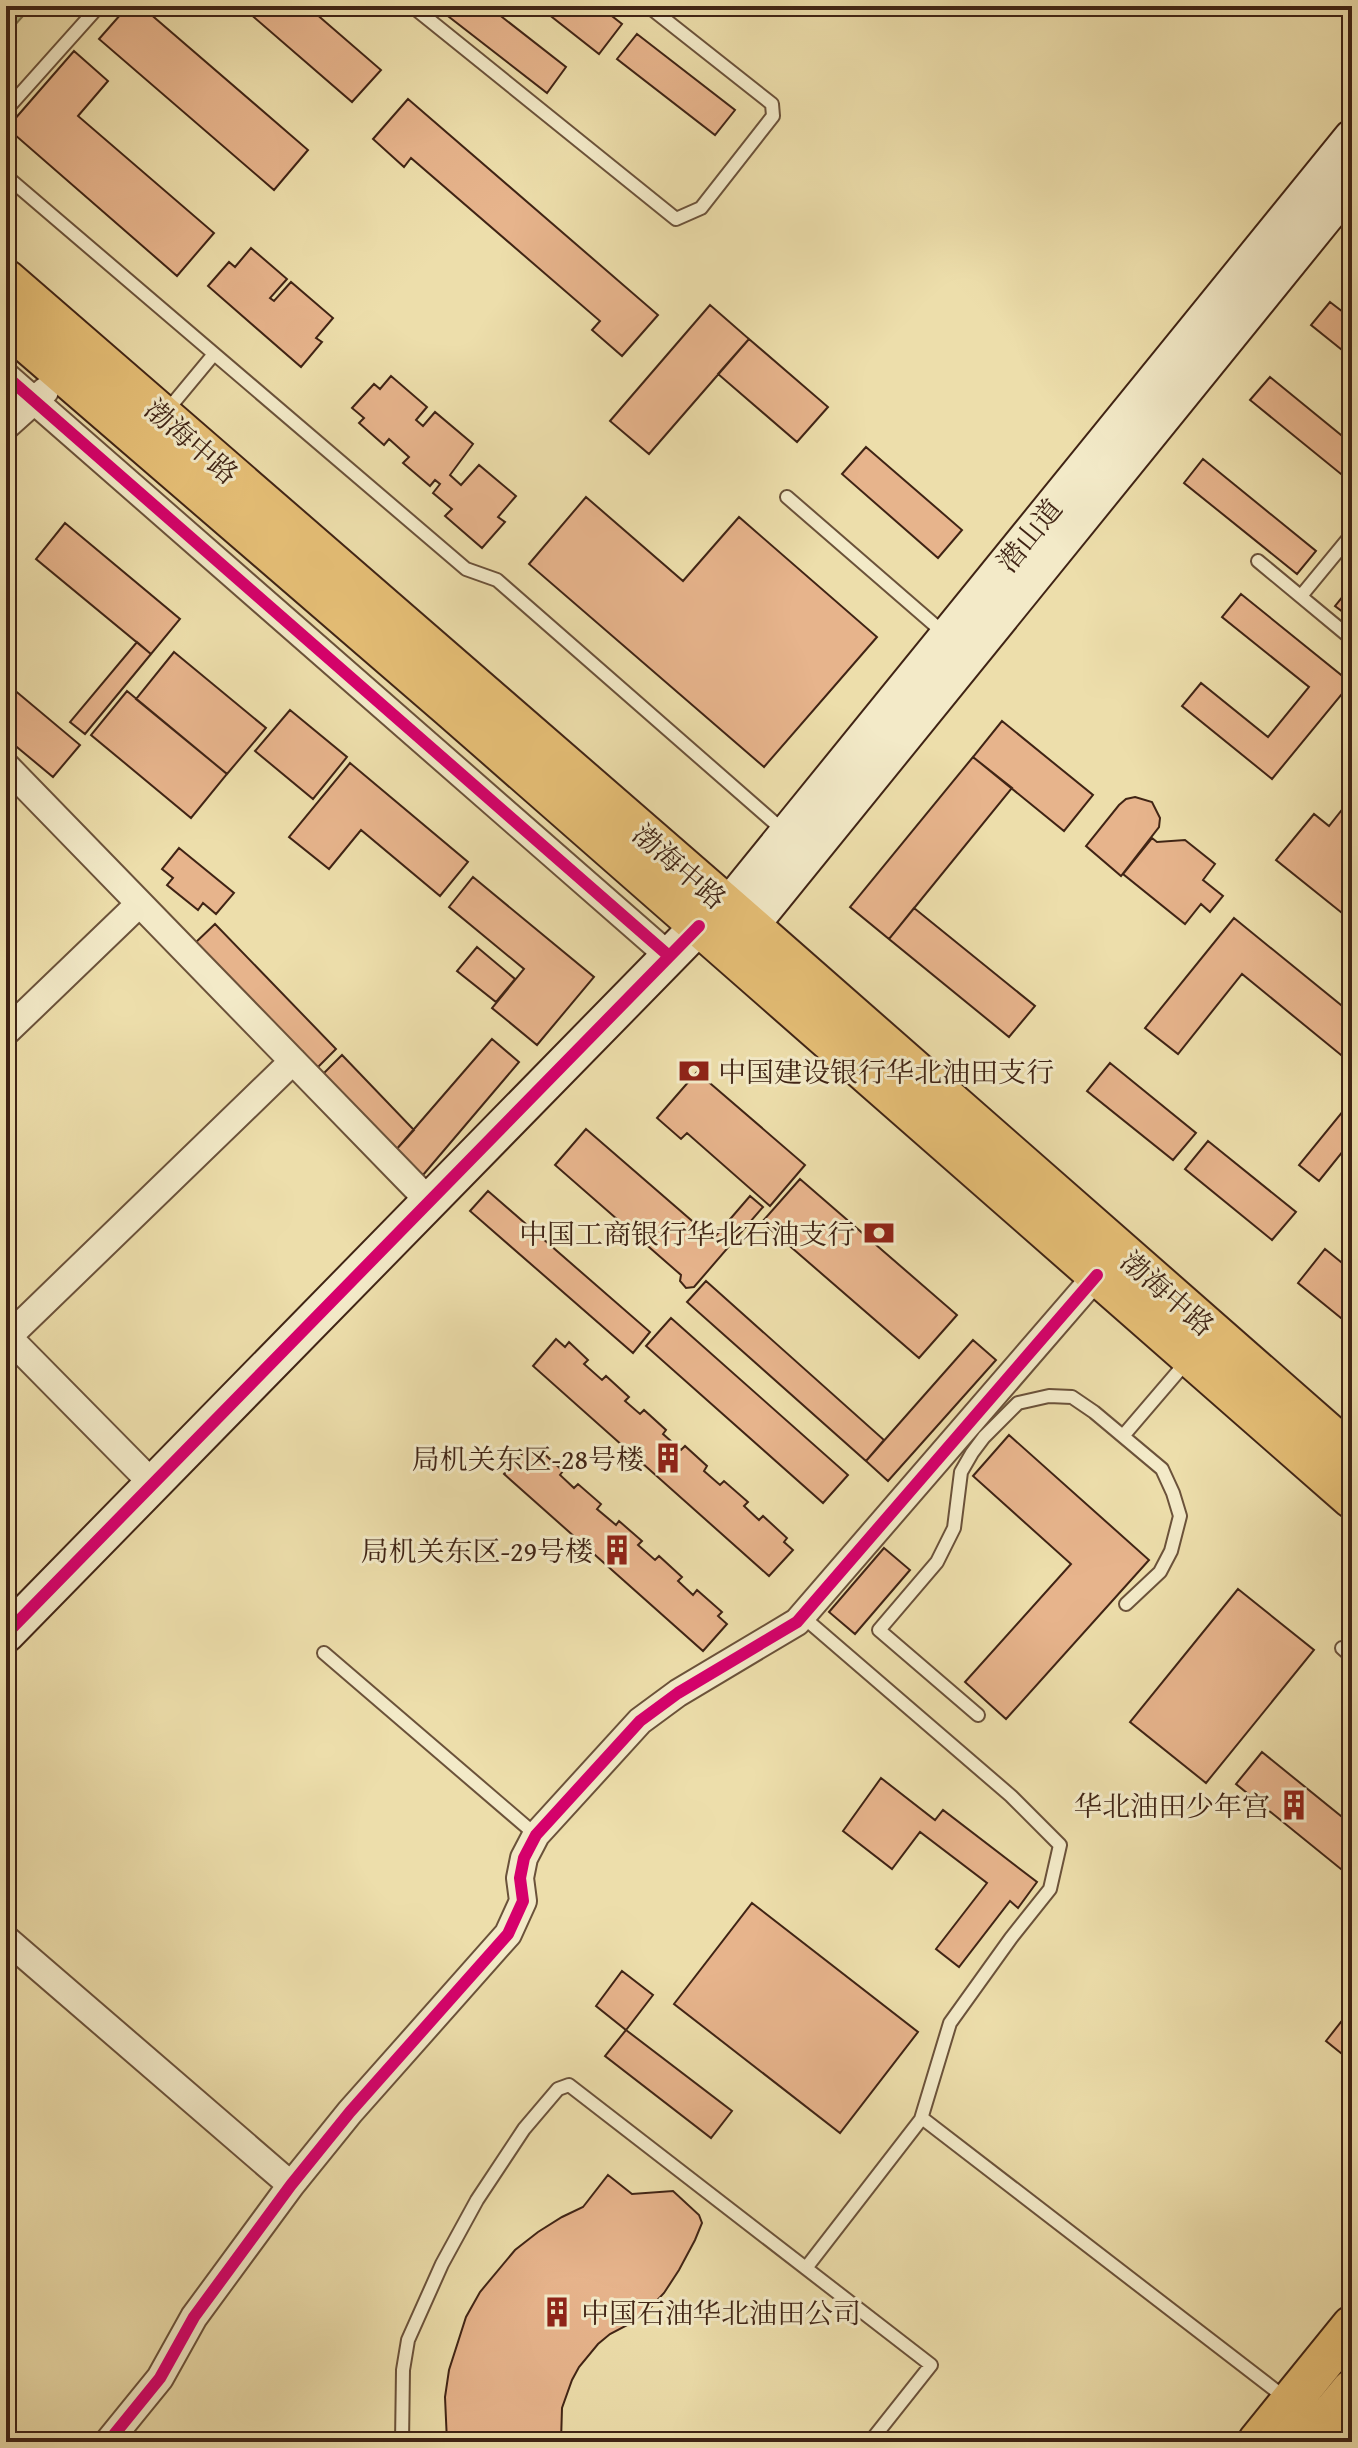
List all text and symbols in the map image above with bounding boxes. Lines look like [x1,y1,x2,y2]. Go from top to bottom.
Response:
street label: 渤海中路 [136,389,248,493]
street label: 潜山道 [987,489,1071,581]
street label: 渤海中路 [624,814,736,918]
place label: 中国建设银行华北油田支行 [718,1051,1054,1092]
bank icon: 中国建设银行华北油田支行 [677,1054,711,1088]
place label: 中国工商银行华北石油支行 [519,1213,855,1254]
bank icon: 中国工商银行华北石油支行 [862,1216,896,1250]
street label: 渤海中路 [1112,1241,1224,1345]
place label: 局机关东区-28号楼 [411,1438,644,1479]
building icon: 局机关东区-28号楼 [651,1441,685,1475]
place label: 局机关东区-29号楼 [360,1530,593,1571]
building icon: 局机关东区-29号楼 [600,1533,634,1567]
place label: 华北油田少年宫 [1074,1785,1270,1826]
building icon: 华北油田少年宫 [1277,1788,1311,1822]
place label: 中国石油华北油田公司 [581,2292,861,2333]
building icon: 中国石油华北油田公司 [540,2295,574,2329]

